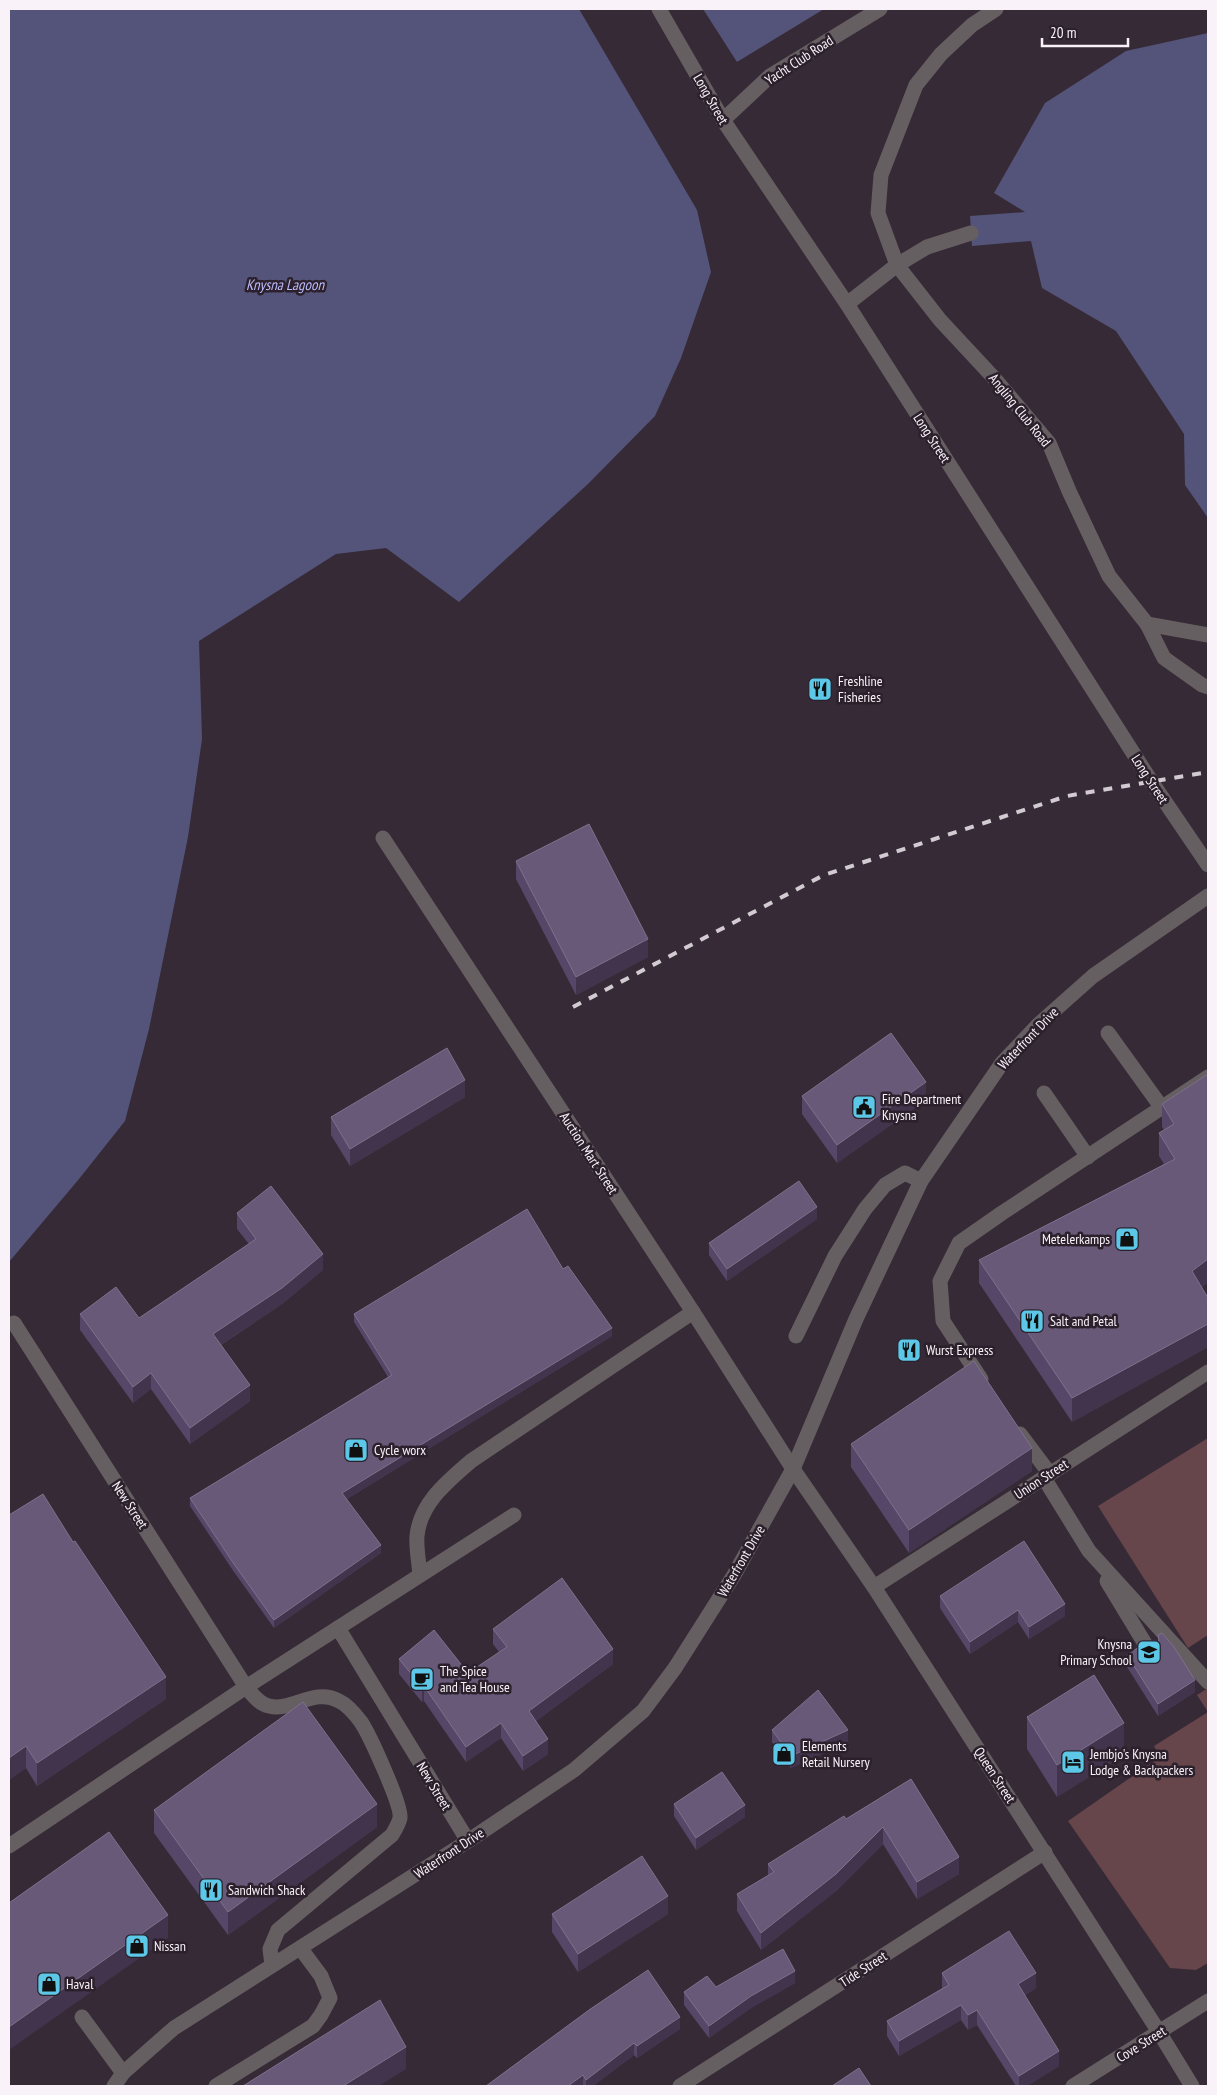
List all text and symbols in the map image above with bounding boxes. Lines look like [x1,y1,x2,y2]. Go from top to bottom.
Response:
scale bar [1042,15,1128,47]
text: 20 m [1050,23,1076,42]
street label: Yacht Club Road [761,31,837,89]
street label: Long Street [689,71,733,128]
water label: Knysna Lagoon [246,275,326,294]
street label: Angling Club Road [985,370,1055,450]
street label: Long Street [909,410,955,466]
place label: Freshline Fisheries [838,672,883,706]
restaurant icon: Freshline Fisheries [807,676,833,702]
street label: Long Street [1127,751,1173,807]
street label: Waterfront Drive [994,1003,1062,1073]
place label: Fire Department Knysna [882,1090,961,1124]
public building icon: Fire Department Knysna [851,1094,877,1120]
street label: Auction Mart Street [556,1109,622,1198]
shop icon: Metelerkamps [1114,1226,1140,1252]
place label: Metelerkamps [1042,1230,1110,1248]
restaurant icon: Salt and Petal [1019,1308,1045,1334]
place label: Salt and Petal [1050,1312,1118,1330]
restaurant icon: Wurst Express [896,1337,922,1363]
place label: Wurst Express [926,1341,994,1359]
shop icon: Cycle worx [343,1437,369,1463]
place label: Cycle worx [374,1441,426,1459]
street label: Union Street [1011,1455,1071,1503]
street label: New Street [108,1478,152,1532]
street label: Waterfront Drive [713,1522,769,1600]
place label: Knysna Primary School [1060,1635,1133,1669]
school or university icon: Knysna Primary School [1136,1639,1162,1665]
place label: The Spice and Tea House [440,1662,510,1696]
cafe icon: The Spice and Tea House [409,1666,435,1692]
place label: Elements Retail Nursery [802,1737,870,1771]
shop icon: Elements Retail Nursery [771,1741,797,1767]
street label: Queen Street [970,1744,1020,1807]
place label: Jembjo's Knysna Lodge & Backpackers [1089,1745,1193,1779]
hotel icon: Jembjo's Knysna Lodge & Backpackers [1060,1749,1086,1775]
street label: New Street [413,1759,455,1814]
street label: Waterfront Drive [411,1824,488,1882]
restaurant icon: Sandwich Shack [198,1877,224,1903]
place label: Sandwich Shack [228,1881,306,1899]
shop icon: Nissan [124,1933,150,1959]
place label: Nissan [154,1937,186,1955]
street label: Tide Street [836,1947,890,1991]
shop icon: Haval [36,1971,62,1997]
place label: Haval [66,1975,94,1993]
street label: Cove Street [1113,2022,1169,2066]

